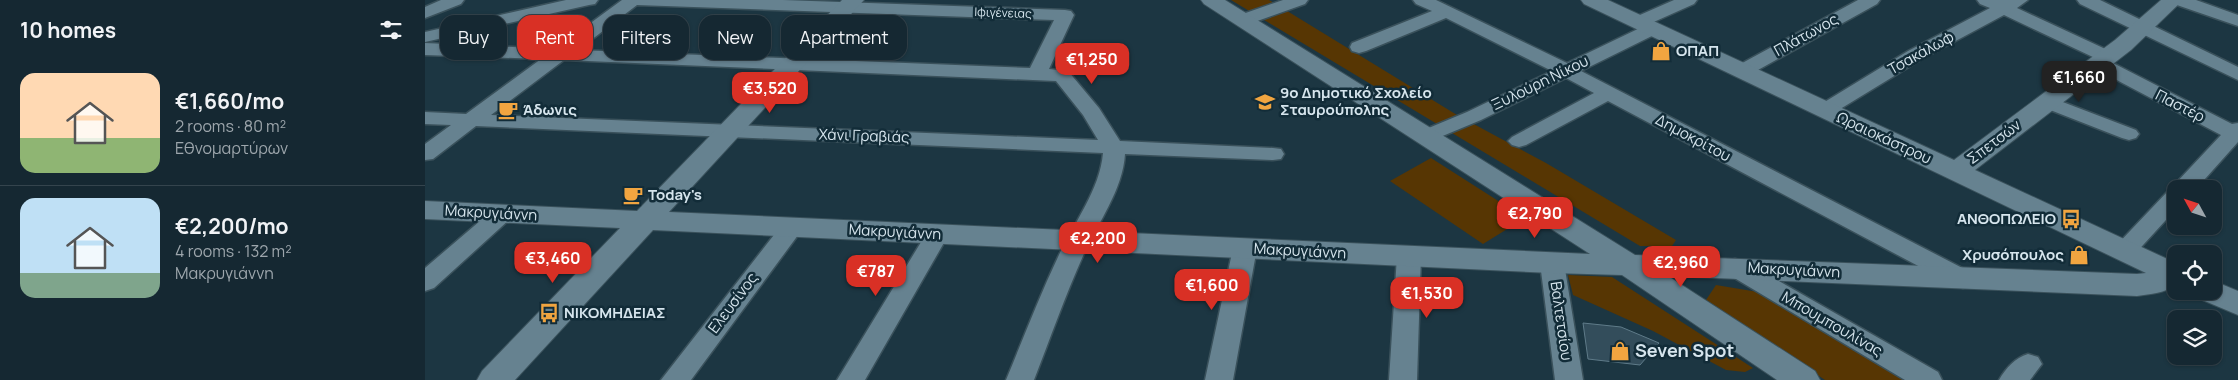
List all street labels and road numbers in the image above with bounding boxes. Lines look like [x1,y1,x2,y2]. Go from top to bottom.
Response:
street label: Ιφιγένειας [974,3,1032,22]
street label: Πλάτωνος [1770,8,1842,61]
street label: Τσακάλωφ [1884,26,1958,79]
street label: Ξυλούρη Νίκου [1488,50,1592,115]
street label: Παστέρ [2152,84,2208,127]
street label: Ωραιοκάστρου [1833,106,1935,169]
street label: Δημοκρίτου [1652,109,1735,166]
street label: Σπετσών [1962,114,2025,169]
street label: Χάνι Γραβιάς [818,123,910,148]
street label: Μακρυγιάννη [444,200,538,225]
street label: Μακρυγιάννη [848,219,942,244]
street label: Μακρυγιάννη [1253,238,1347,263]
street label: Μακρυγιάννη [1747,257,1841,282]
street label: Ελευσίνος [703,268,762,337]
street label: Βαλτετσίου [1546,280,1577,362]
street label: Μπουμπουλίνας [1778,286,1887,361]

